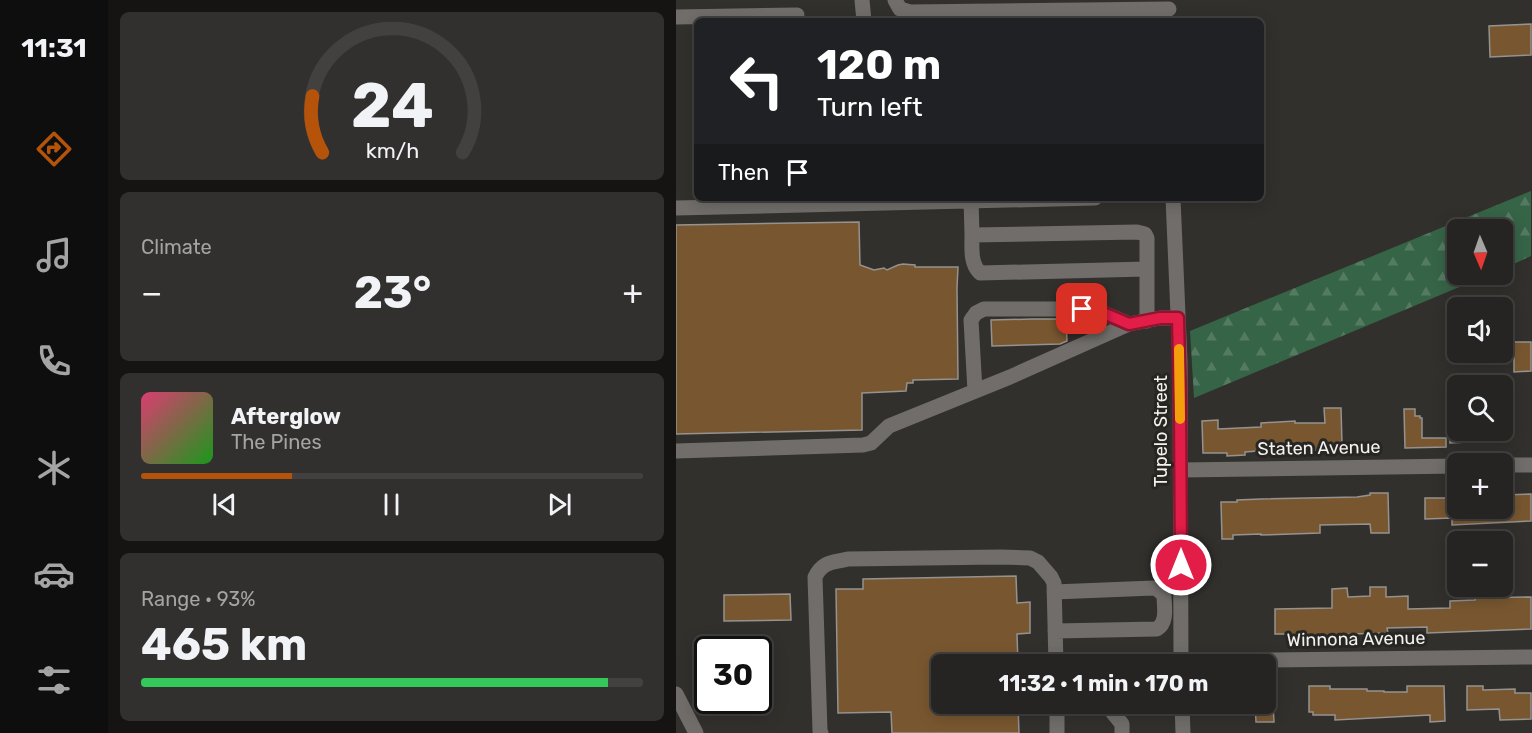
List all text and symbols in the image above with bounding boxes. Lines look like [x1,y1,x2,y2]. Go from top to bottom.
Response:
text: 11:31 [21,32,87,64]
text: 120 m [817,40,941,90]
icon: left [718,42,796,120]
text: 24 [351,69,433,143]
text: Turn left [817,91,922,123]
icon: directions [33,128,75,170]
text: km/h [365,139,419,164]
icon: arrive [781,156,814,189]
text: Then [718,159,769,186]
north arrow [1447,219,1513,285]
map controls [1447,219,1513,597]
icon: music [33,234,75,276]
text: Climate [141,235,212,259]
text: 23° [354,266,431,319]
text: − [141,273,162,312]
text: + [622,273,643,312]
pin [1056,283,1107,334]
icon: arrive [1065,292,1098,325]
button: sound [1447,297,1513,363]
icon: phone [33,340,75,382]
street label: Tupelo Street [1150,375,1172,487]
button: search [1447,375,1513,441]
text: Afterglow [231,403,341,430]
text: The Pines [231,430,322,454]
street label: Staten Avenue [1257,436,1381,460]
icon: climate [33,447,75,489]
button: + [1447,453,1513,519]
icon: previous [208,488,241,521]
icon: pause [375,488,408,521]
icon: next [543,488,576,521]
button: − [1447,531,1513,597]
position arrow [1149,533,1213,597]
icon: car [33,553,75,595]
text: Range · 93% [141,587,256,611]
text: 465 km [141,618,307,671]
street label: Winnona Avenue [1286,627,1426,651]
speed limit sign: 30 [694,636,772,714]
icon: filters [33,659,75,701]
text: 11:32 · 1 min · 170 m [999,670,1208,697]

